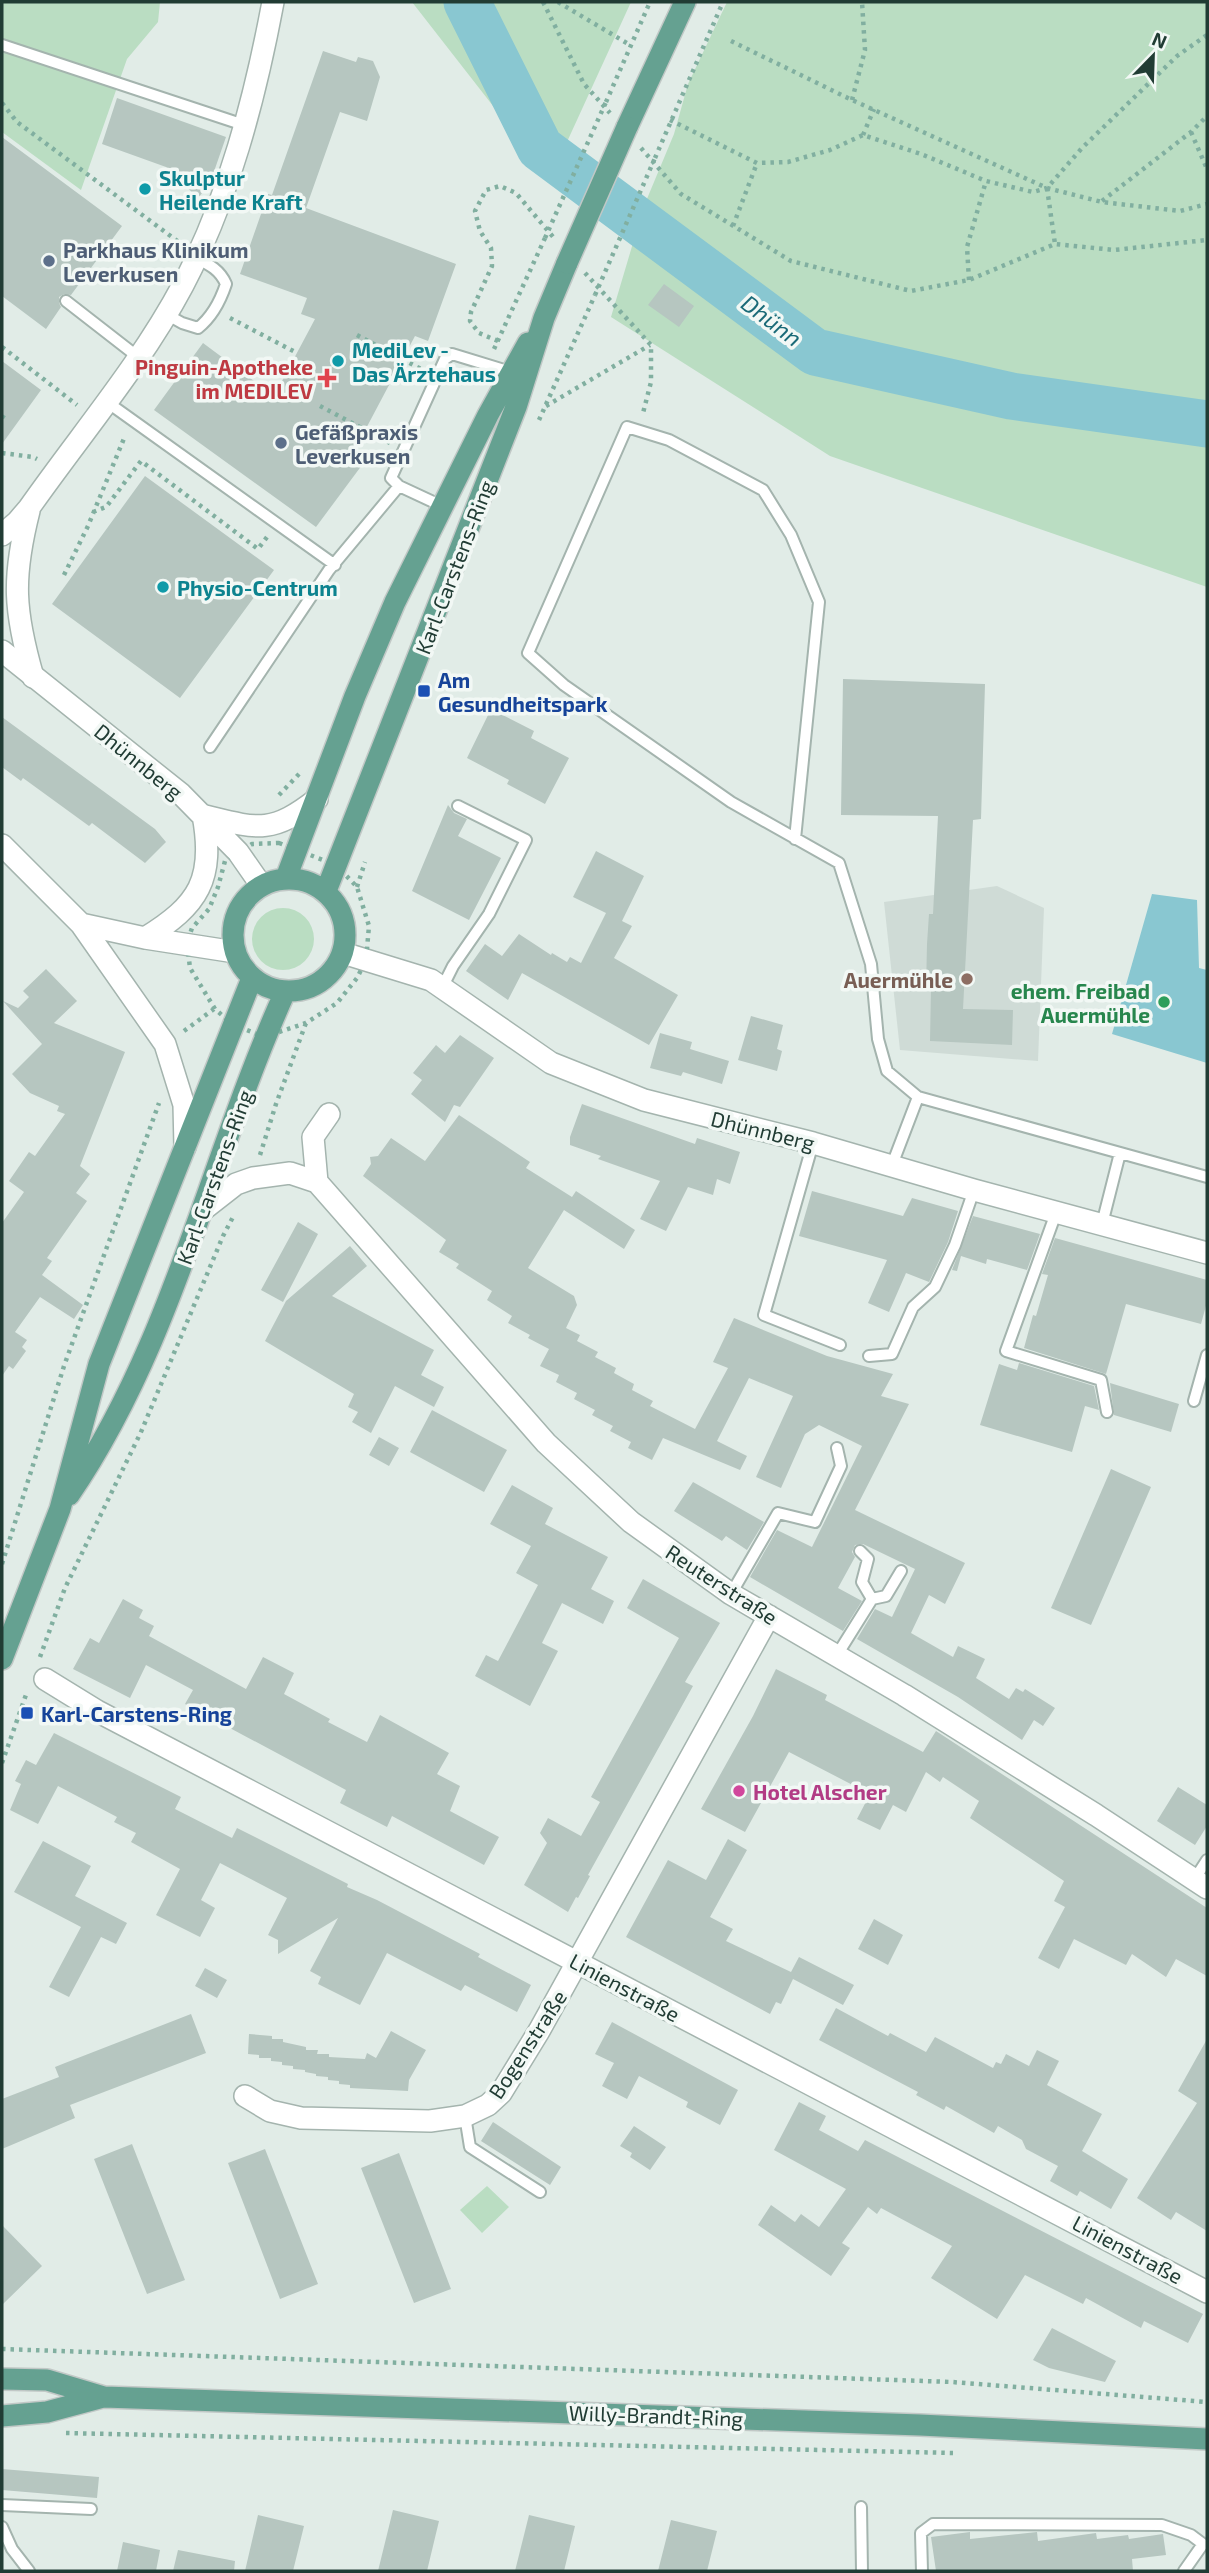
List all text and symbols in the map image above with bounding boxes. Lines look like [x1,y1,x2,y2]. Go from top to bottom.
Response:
north arrow [1118,21,1188,91]
text: N [1149,27,1171,53]
place label: Skulptur Heilende Kraft [159,165,303,214]
marker: Skulptur Heilende Kraft [137,181,153,197]
place label: Parkhaus Klinikum Leverkusen [63,237,248,286]
marker: Parkhaus Klinikum Leverkusen [41,253,57,269]
water label: Dhünn [736,288,808,352]
place label: MediLev - Das Ärztehaus [352,337,496,386]
marker: MediLev - Das Ärztehaus [330,353,346,369]
place label: Pinguin-Apotheke im MEDILEV [135,354,314,403]
marker: Pinguin-Apotheke im MEDILEV [319,370,335,386]
place label: Gefäßpraxis Leverkusen [295,419,418,468]
marker: Gefäßpraxis Leverkusen [273,435,289,451]
street label: Karl-Carstens-Ring [409,476,499,657]
place label: Physio-Centrum [177,575,338,601]
marker: Physio-Centrum [155,579,171,595]
place label: Am Gesundheitspark [438,667,608,716]
marker: Am Gesundheitspark [416,683,432,699]
street label: Dhünnberg [90,718,188,804]
place label: Auermühle [844,967,953,992]
marker: Auermühle [959,971,975,987]
place label: ehem. Freibad Auermühle [1011,978,1150,1027]
marker: ehem. Freibad Auermühle [1156,994,1172,1010]
street label: Karl-Carstens-Ring [171,1086,257,1268]
street label: Dhünnberg [709,1105,818,1155]
street label: Reuterstraße [662,1539,782,1629]
place label: Karl-Carstens-Ring [41,1701,232,1726]
marker: Karl-Carstens-Ring [19,1705,35,1721]
place label: Hotel Alscher [753,1779,887,1804]
marker: Hotel Alscher [731,1783,747,1799]
street label: Linienstraße [566,1948,684,2026]
street label: Bogenstraße [483,1985,571,2103]
street label: Linienstraße [1069,2210,1187,2288]
street label: Willy-Brandt-Ring [568,2399,744,2431]

